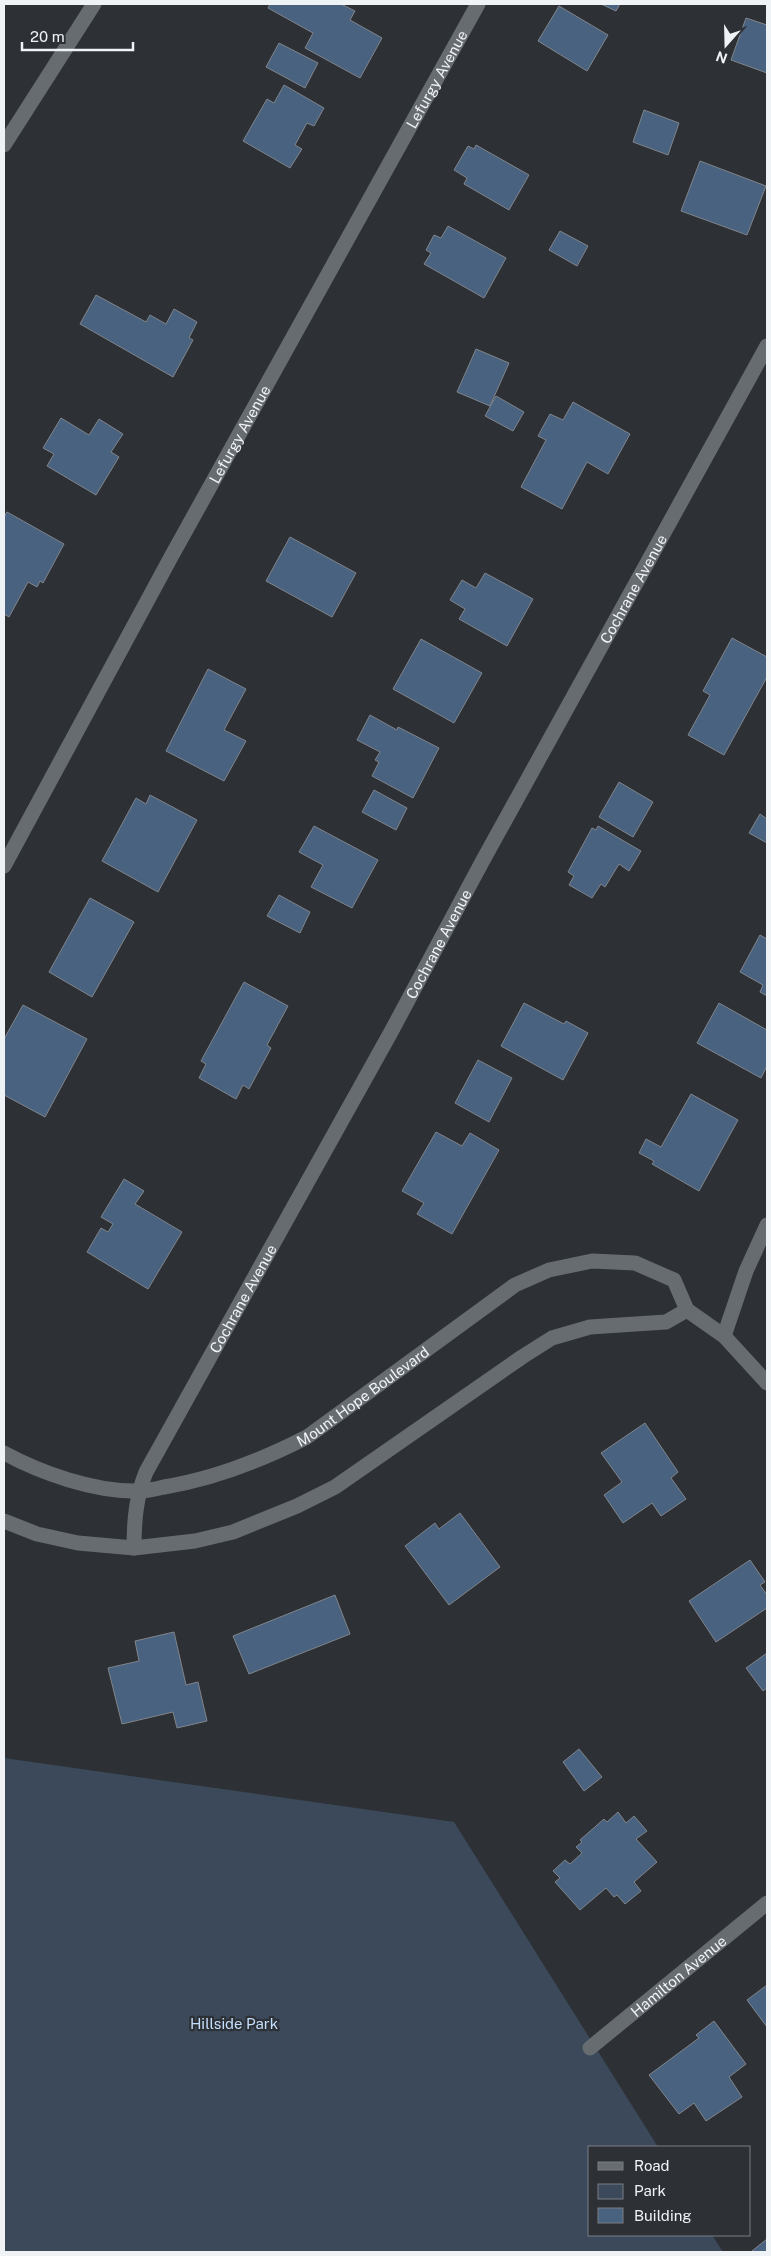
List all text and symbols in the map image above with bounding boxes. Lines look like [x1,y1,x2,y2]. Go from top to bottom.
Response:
scale bar [22,20,134,52]
north arrow [701,20,751,70]
street label: Lefurgy Avenue [402,27,470,131]
text: 20 m [30,28,65,45]
text: N [714,48,729,67]
street label: Lefurgy Avenue [205,382,273,486]
street label: Cochrane Avenue [596,531,670,646]
street label: Cochrane Avenue [402,886,474,1002]
street label: Cochrane Avenue [206,1241,280,1356]
street label: Mount Hope Boulevard [294,1342,432,1449]
street label: Hamilton Avenue [627,1932,729,2020]
park label: Hillside Park [190,2015,278,2032]
legend [588,2146,751,2236]
text: Road [634,2157,670,2174]
text: Park [634,2182,666,2199]
text: Building [634,2207,692,2224]

